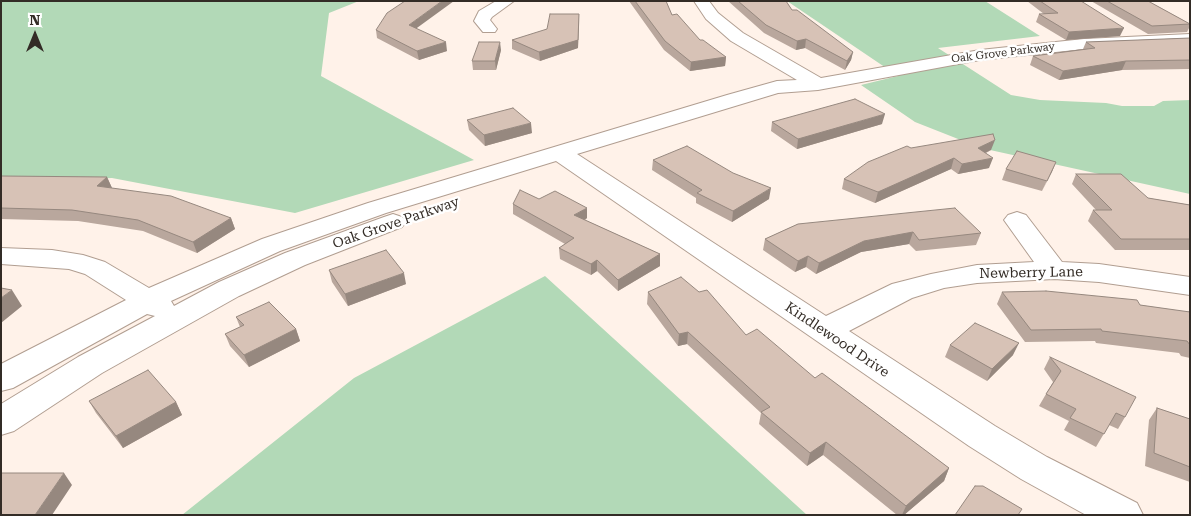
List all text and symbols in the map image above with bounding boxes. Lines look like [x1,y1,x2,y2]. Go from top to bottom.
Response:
north arrow [10,10,60,60]
text: N [30,12,40,28]
street label: Oak Grove Parkway [950,40,1056,66]
street label: Oak Grove Parkway [331,193,461,253]
street label: Newberry Lane [979,264,1083,282]
street label: Kindlewood Drive [782,299,892,381]

